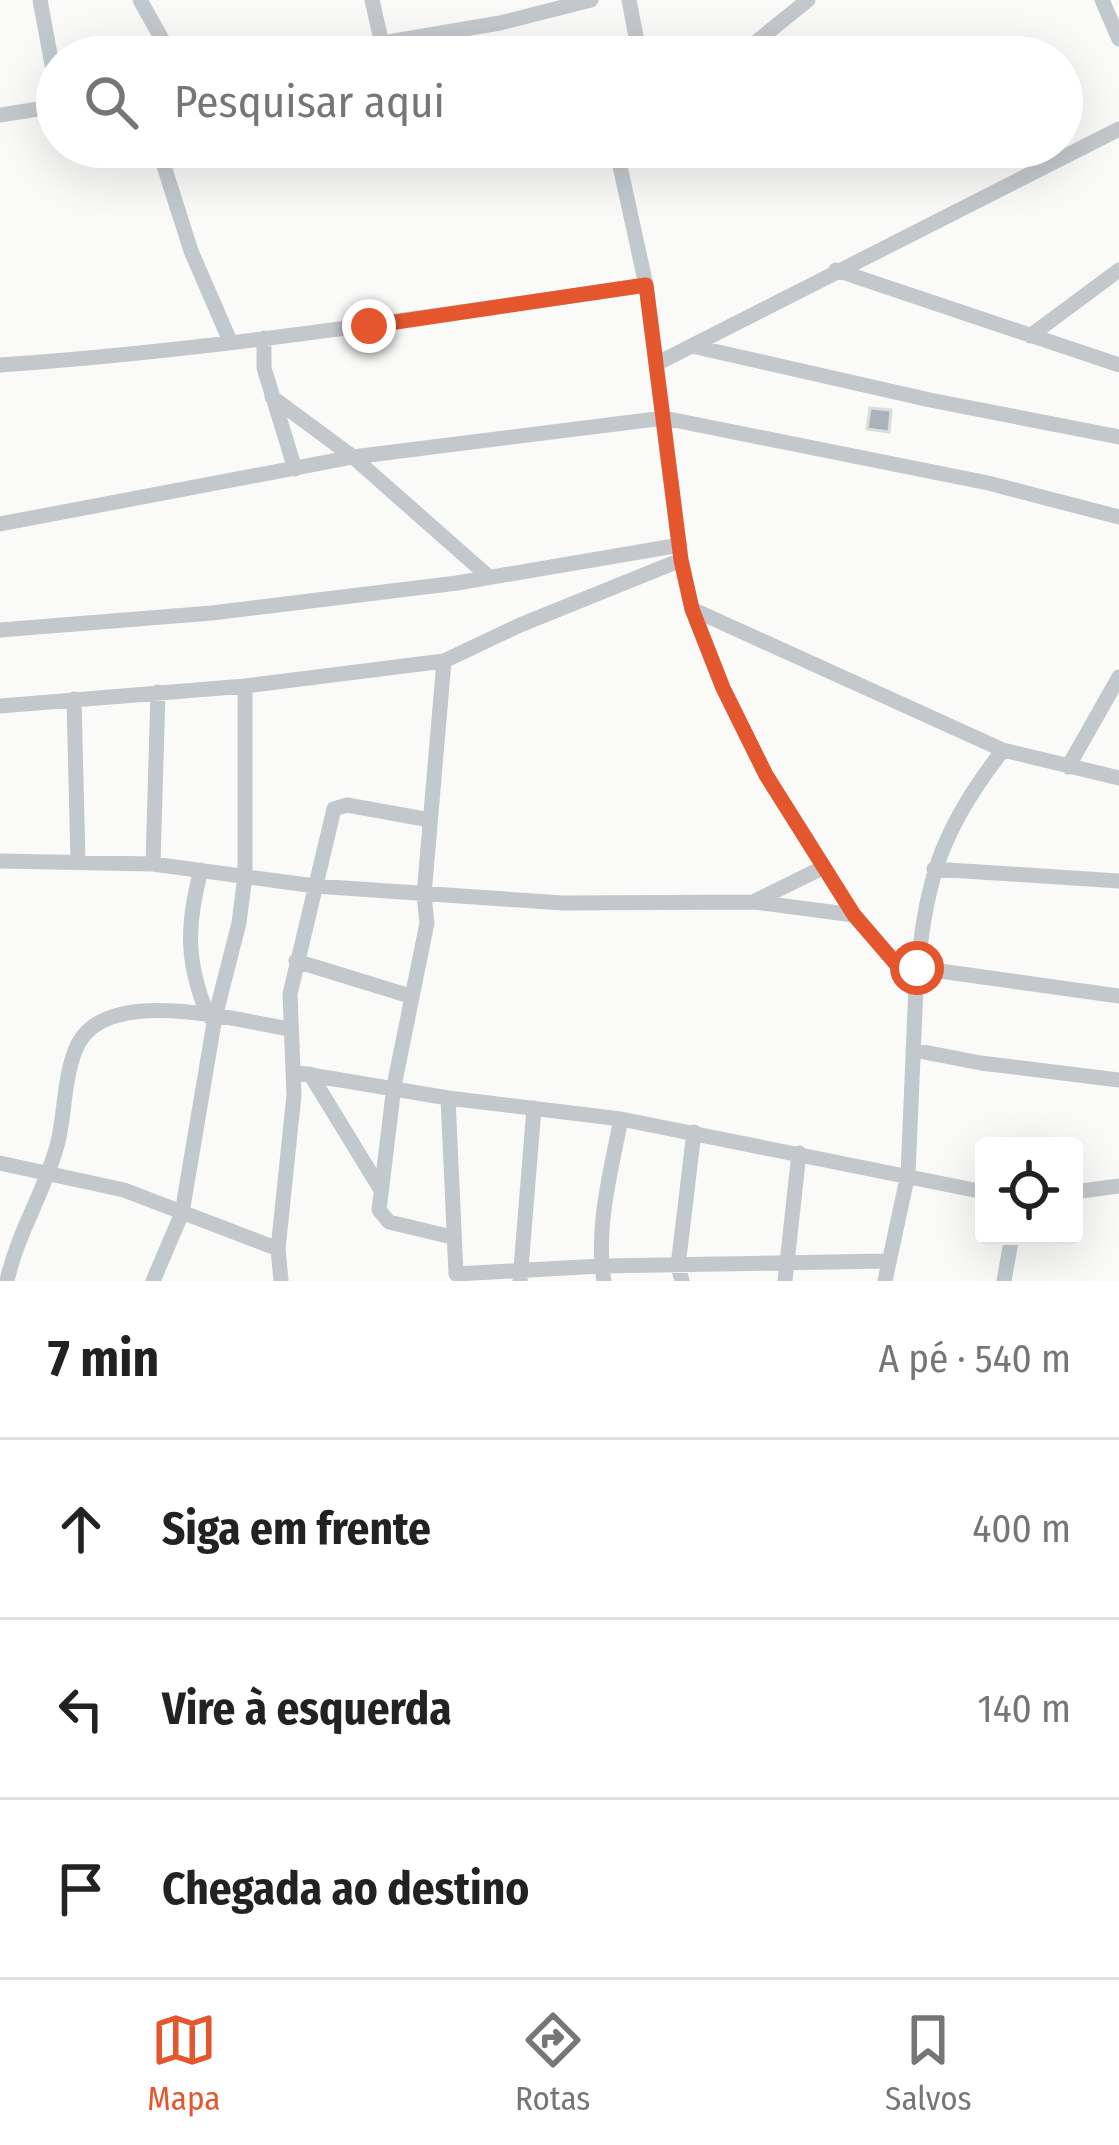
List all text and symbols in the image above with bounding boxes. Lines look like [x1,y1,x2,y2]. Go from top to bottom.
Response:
search box [36,36,1083,168]
icon: search [78,69,144,135]
text: Pesquisar aqui [174,75,445,129]
route end [342,299,396,353]
route start [890,941,944,995]
map controls [975,1137,1083,1245]
button: locate [975,1137,1083,1245]
text: 7 min [48,1328,159,1390]
text: A pé · 540 m [878,1336,1071,1382]
icon: ahead [48,1496,114,1562]
text: Siga em frente [162,1502,431,1556]
text: 400 m [972,1506,1071,1552]
icon: left [48,1676,114,1742]
text: Vire à esquerda [162,1682,452,1736]
text: 140 m [977,1686,1071,1732]
icon: arrive [48,1856,114,1922]
text: Chegada ao destino [162,1862,529,1916]
tab: Mapa [147,2007,220,2119]
tab: Rotas [515,2007,590,2119]
tab: Salvos [885,2007,972,2119]

